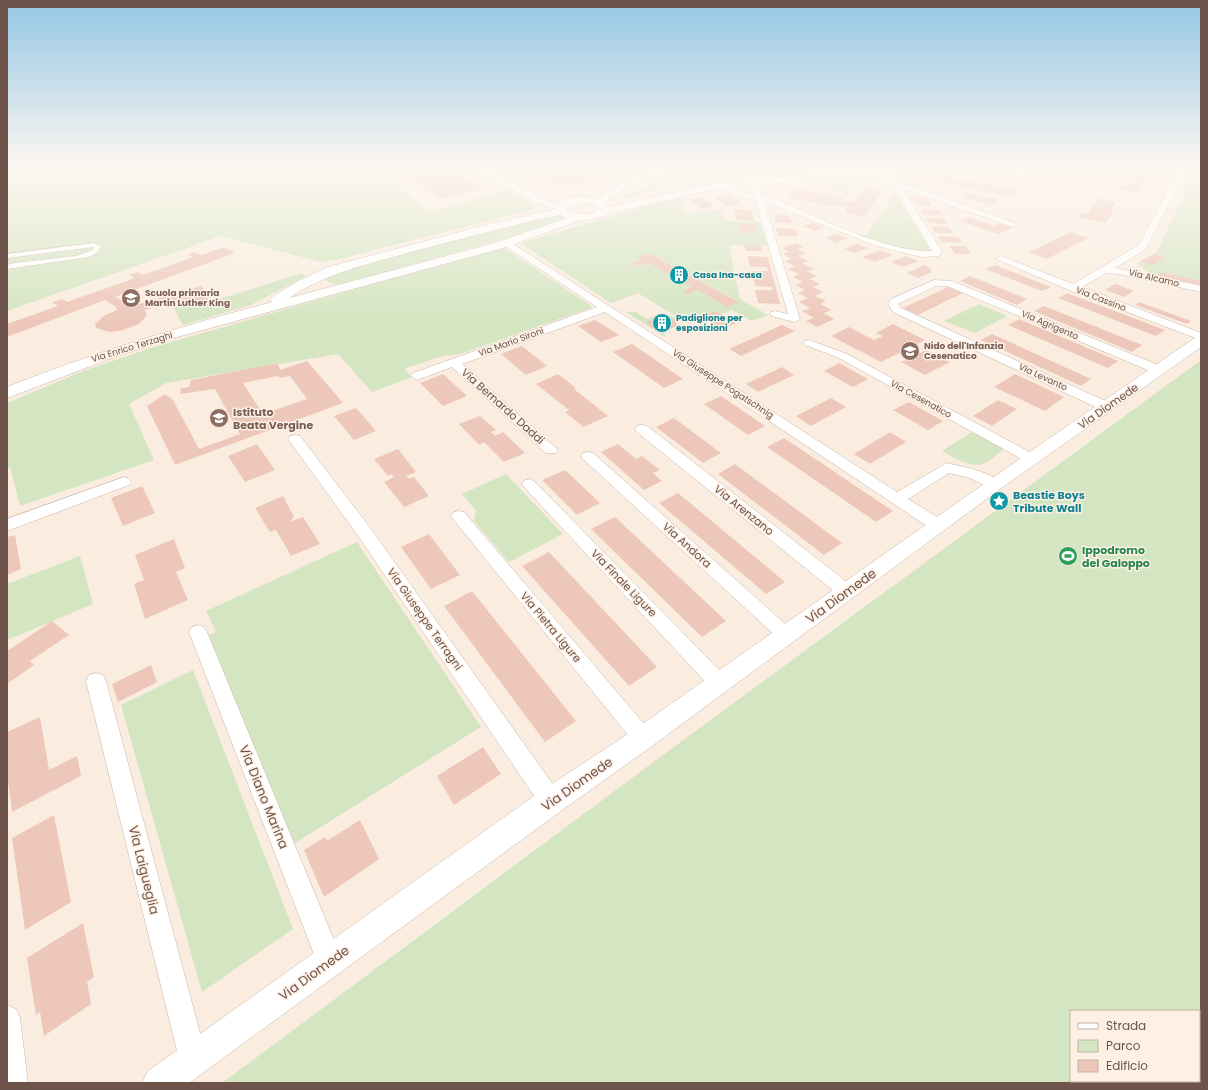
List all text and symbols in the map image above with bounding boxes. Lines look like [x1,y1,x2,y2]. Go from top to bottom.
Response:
building icon: Casa Ina-casa [668,264,690,286]
street label: Via Alcamo [1127,266,1181,290]
place label: Casa Ina-casa [693,269,762,281]
street label: Via Cassino [1074,284,1128,314]
school or university icon: Scuola primaria Martin Luther King [120,287,142,309]
place label: Scuola primaria Martin Luther King [145,287,230,309]
street label: Via Agrigento [1020,308,1081,343]
building icon: Padiglione per esposizioni [651,312,673,334]
place label: Padiglione per esposizioni [676,312,743,334]
street label: Via Mario Sironi [477,325,545,359]
street label: Via Enrico Terzaghi [90,329,174,365]
school or university icon: Nido dell'Infanzia Cesenatico [899,340,921,362]
place label: Nido dell'Infanzia Cesenatico [924,340,1004,362]
street label: Via Giuseppe Pogatschnig [670,347,776,421]
street label: Via Levanto [1017,361,1069,394]
street label: Via Bernardo Daddi [458,364,548,448]
street label: Via Cesenatico [888,377,954,421]
street label: Via Diomede [1075,379,1142,433]
place label: Istituto Beata Vergine [233,404,313,433]
school or university icon: Istituto Beata Vergine [208,407,230,429]
street label: Via Arenzano [711,481,777,539]
place label: Beastie Boys Tribute Wall [1013,487,1085,516]
place icon: Beastie Boys Tribute Wall [988,490,1010,512]
street label: Via Andora [659,519,715,571]
place label: Ippodromo del Galoppo [1082,542,1150,571]
sports icon: Ippodromo del Galoppo [1057,545,1079,567]
street label: Via Finale Ligure [587,546,661,621]
street label: Via Diomede [802,564,880,628]
street label: Via Giuseppe Terragni [384,565,467,674]
street label: Via Pietra Ligure [517,588,585,666]
street label: Via Diano Marina [234,742,294,852]
street label: Via Diomede [537,752,617,816]
street label: Via Laigueglia [124,824,164,916]
street label: Via Diomede [275,941,353,1005]
legend [1070,1010,1200,1082]
text: Strada [1106,1017,1146,1034]
text: Parco [1106,1037,1141,1054]
text: Edificio [1106,1057,1148,1074]

